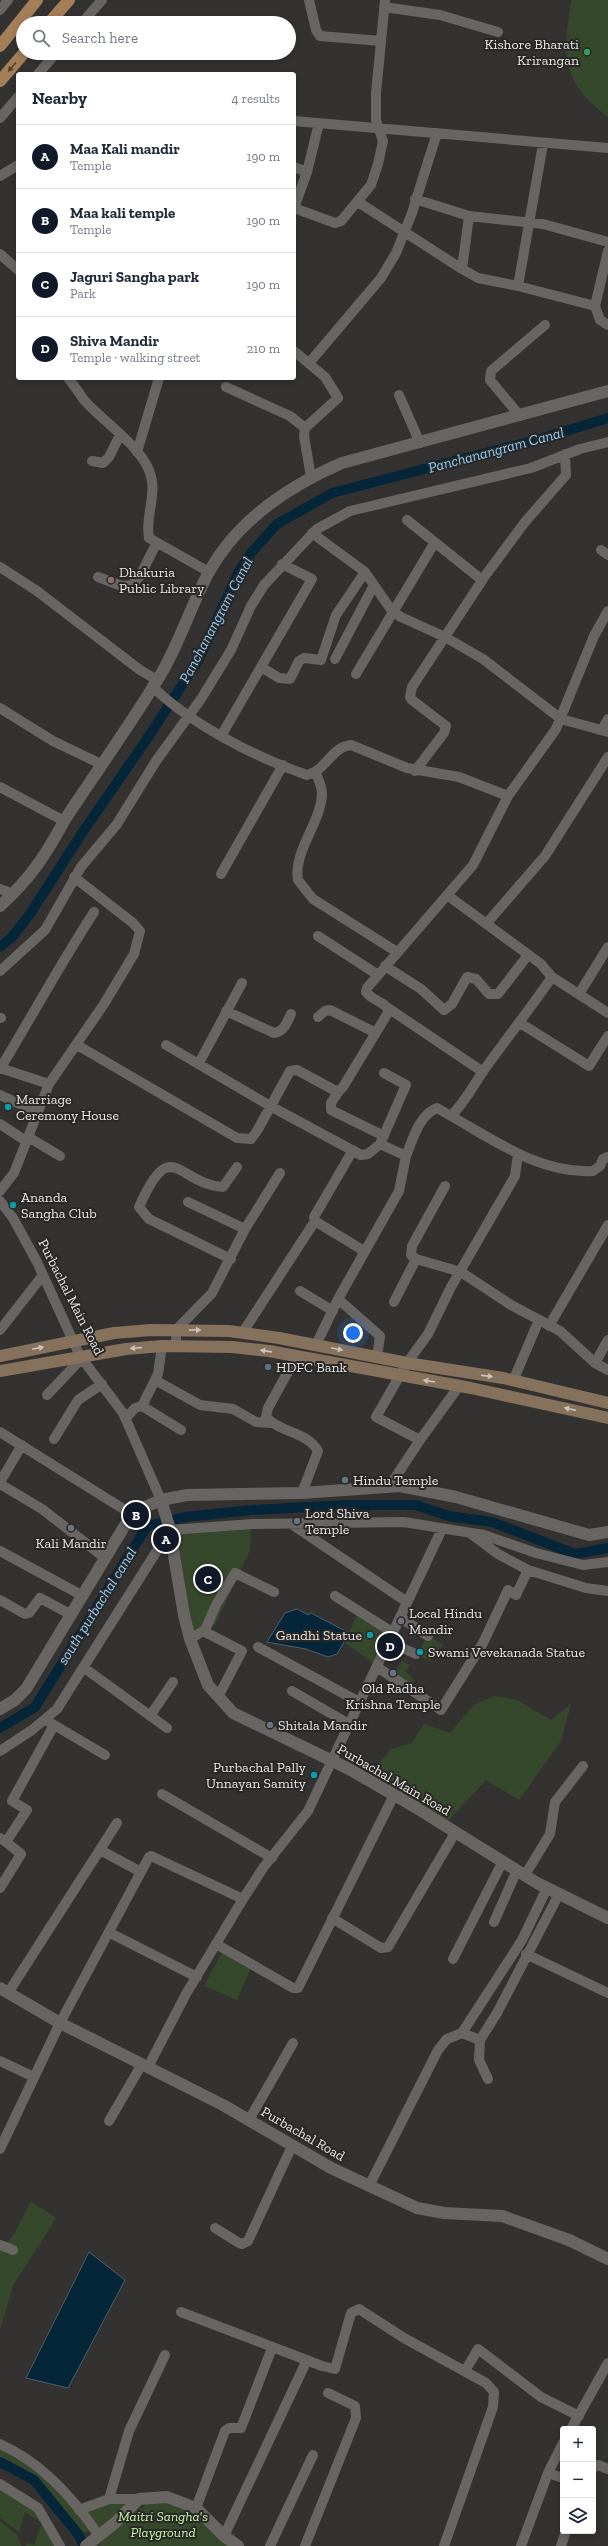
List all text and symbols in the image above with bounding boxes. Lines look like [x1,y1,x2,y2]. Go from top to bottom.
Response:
search box [16,16,296,60]
icon: search [30,27,52,49]
text: Search here [62,29,138,47]
place label: Kishore Bharati Krirangan [485,36,579,69]
marker: Kishore Bharati Krirangan [582,47,592,57]
one-way arrow [7,62,16,72]
text: Nearby [32,88,87,108]
text: 4 results [232,91,280,106]
text: Maa Kali mandir [70,140,180,158]
text: A [41,149,49,164]
text: 190 m [246,149,280,164]
text: Temple [70,158,111,173]
text: Maa kali temple [70,204,175,222]
text: B [41,213,49,228]
text: 190 m [246,213,280,228]
text: Temple [70,222,111,237]
text: Jaguri Sangha park [70,268,199,286]
text: C [41,277,49,292]
text: 190 m [246,277,280,292]
text: Park [70,286,96,301]
text: Shiva Mandir [70,332,159,350]
text: D [40,341,50,356]
text: 210 m [247,341,280,356]
text: Temple · walking street [70,350,200,365]
water label: Panchanangram Canal [426,423,566,477]
water label: Panchanangram Canal [175,554,257,686]
place label: Dhakuria Public Library [119,564,205,597]
marker: Dhakuria Public Library [106,575,116,585]
place label: Marriage Ceremony House [16,1091,119,1124]
marker: Marriage Ceremony House [3,1102,13,1112]
place label: Ananda Sangha Club [21,1189,97,1222]
marker: Ananda Sangha Club [8,1200,18,1210]
street label: Purbachal Main Road [34,1236,108,1358]
your location [343,1323,363,1343]
one-way arrow [189,1326,201,1333]
one-way arrow [130,1344,142,1351]
one-way arrow [32,1345,44,1351]
one-way arrow [331,1346,343,1352]
one-way arrow [260,1348,272,1354]
place label: HDFC Bank [276,1359,348,1376]
marker: HDFC Bank [263,1362,273,1372]
one-way arrow [481,1373,493,1379]
one-way arrow [423,1378,435,1384]
one-way arrow [564,1406,576,1412]
place label: Hindu Temple [353,1472,439,1489]
marker: Hindu Temple [340,1475,350,1485]
pin: B [123,1500,149,1530]
place label: Lord Shiva Temple [305,1505,370,1538]
marker: Lord Shiva Temple [292,1516,302,1526]
marker: Kali Mandir [66,1523,76,1533]
pin: A [153,1524,179,1554]
place label: Kali Mandir [35,1535,107,1552]
water label: south purbachal canal [54,1544,140,1668]
pin: C [195,1564,221,1594]
place label: Local Hindu Mandir [409,1605,482,1638]
marker: Local Hindu Mandir [396,1616,406,1626]
place label: Gandhi Statue [276,1627,362,1644]
marker: Gandhi Statue [365,1630,375,1640]
pin: D [377,1631,403,1661]
place label: Swami Vevekanada Statue [428,1644,585,1661]
marker: Swami Vevekanada Statue [415,1647,425,1657]
marker: Old Radha Krishna Temple [388,1668,398,1678]
place label: Old Radha Krishna Temple [346,1680,441,1713]
place label: Shitala Mandir [278,1717,367,1734]
marker: Shitala Mandir [265,1720,275,1730]
street label: Purbachal Main Road [334,1741,454,1820]
place label: Purbachal Pally Unnayan Samity [206,1759,307,1792]
marker: Purbachal Pally Unnayan Samity [309,1770,319,1780]
street label: Purbachal Road [258,2103,348,2165]
map controls [560,2426,596,2534]
button: + [560,2426,596,2462]
button: − [560,2462,596,2498]
button: layers [560,2498,596,2534]
park label: Maitri Sangha's Playground [118,2508,208,2541]

